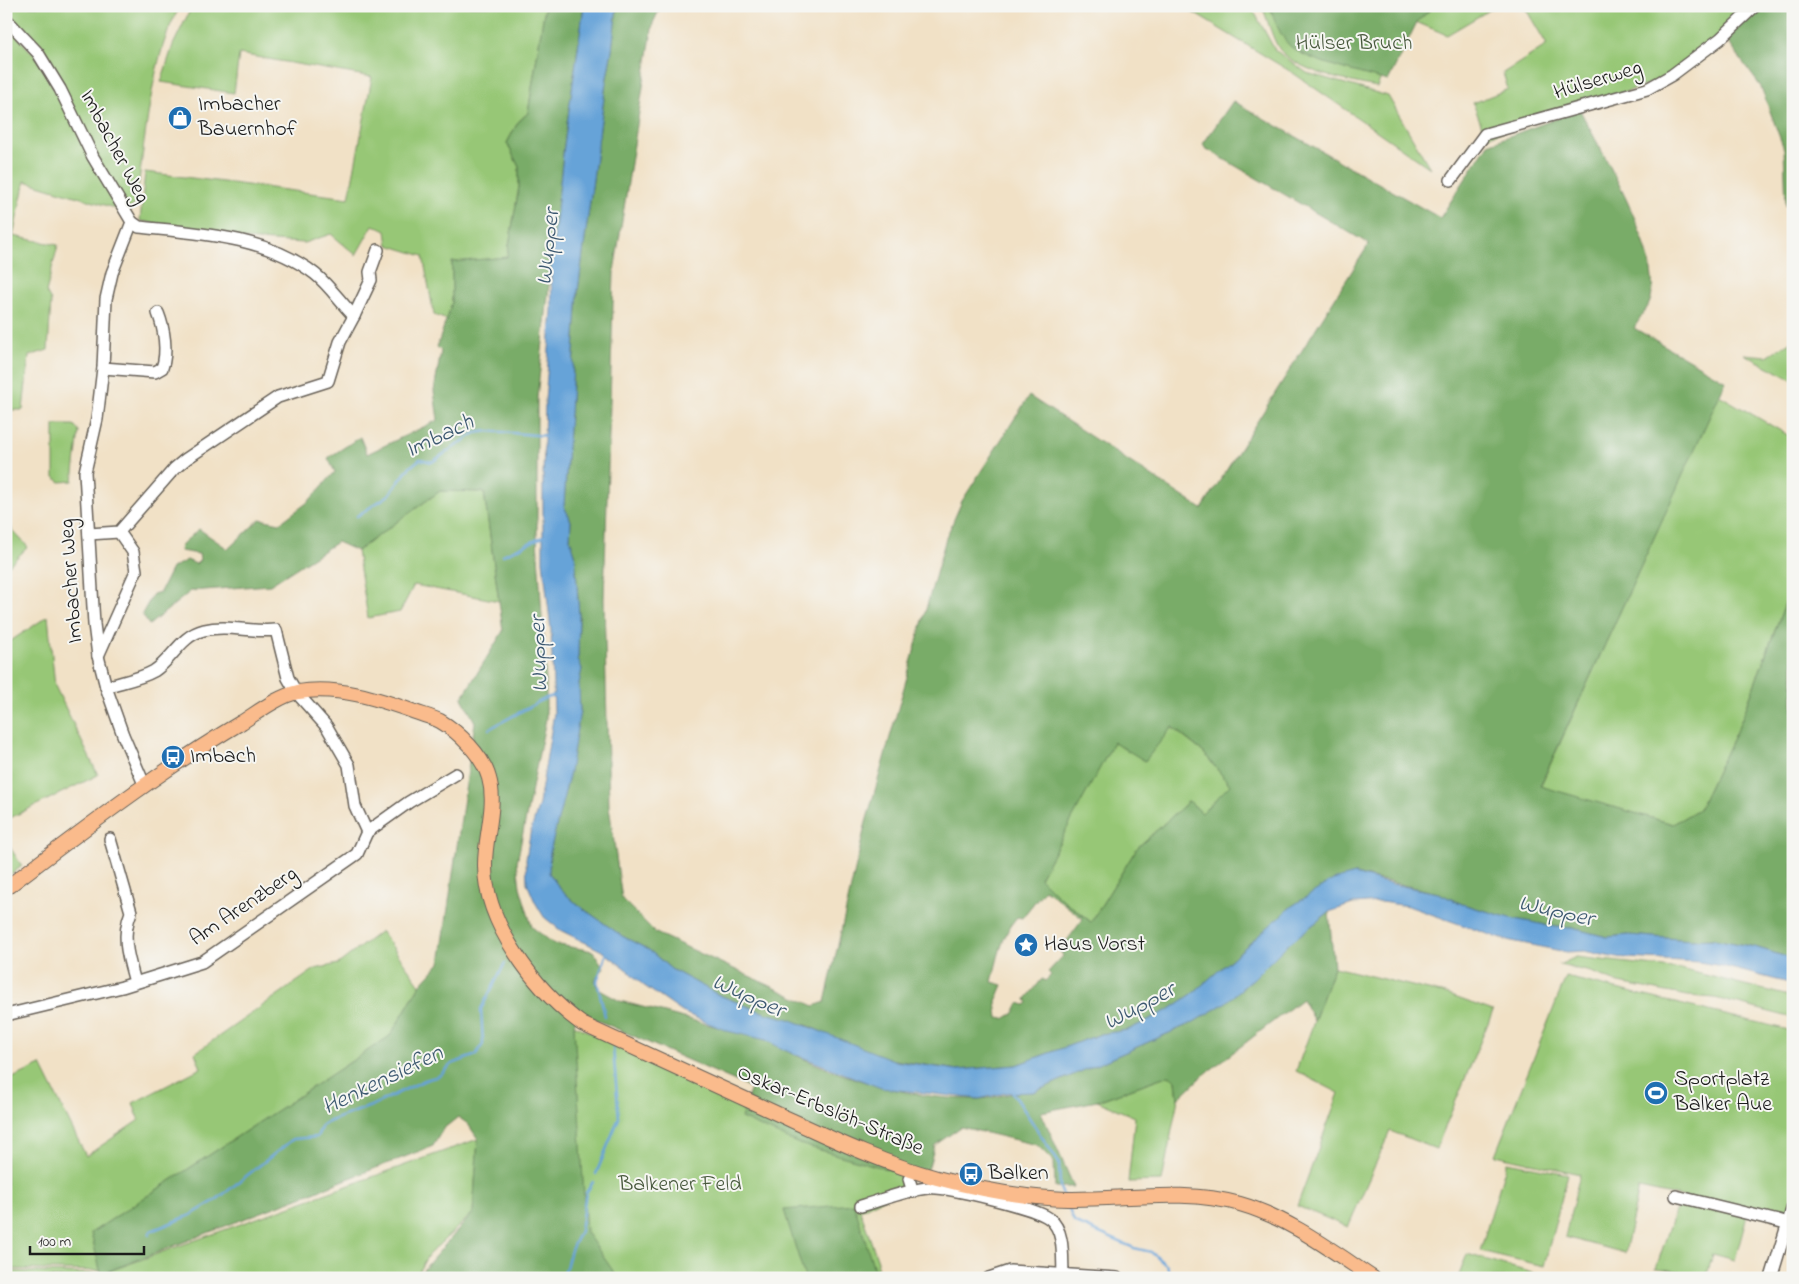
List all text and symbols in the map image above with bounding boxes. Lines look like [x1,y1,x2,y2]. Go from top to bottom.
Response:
park label: Hülser Bruch [1296,28,1412,60]
street label: Hülserweg [1550,52,1647,111]
street label: Imbacher Weg [70,84,157,210]
place label: Imbacher Bauernhof [197,89,298,146]
shop icon: Imbacher Bauernhof [167,105,193,131]
water label: Wupper [528,205,571,287]
water label: Imbach [400,406,481,468]
street label: Imbacher Weg [52,517,93,644]
water label: Wupper [521,613,559,693]
place label: Imbach [190,741,256,773]
bus stop icon: Imbach [160,744,186,770]
street label: Am Arenzberg [183,859,305,956]
water label: Wupper [1515,886,1600,938]
place label: Haus Vorst [1044,929,1146,961]
place icon: Haus Vorst [1013,932,1039,958]
water label: Wupper [706,965,792,1030]
water label: Wupper [1098,972,1184,1040]
water label: Henkensiefen [317,1036,450,1125]
street label: Oskar-Erbslöh-Straße [732,1057,928,1165]
place label: Sportplatz Balker Aue [1673,1064,1772,1121]
sports icon: Sportplatz Balker Aue [1643,1080,1669,1106]
place label: Balken [987,1158,1049,1190]
bus stop icon: Balken [958,1161,984,1187]
park label: Balkener Feld [617,1169,742,1201]
scale bar [30,1224,144,1256]
text: 100 m [38,1231,71,1253]

